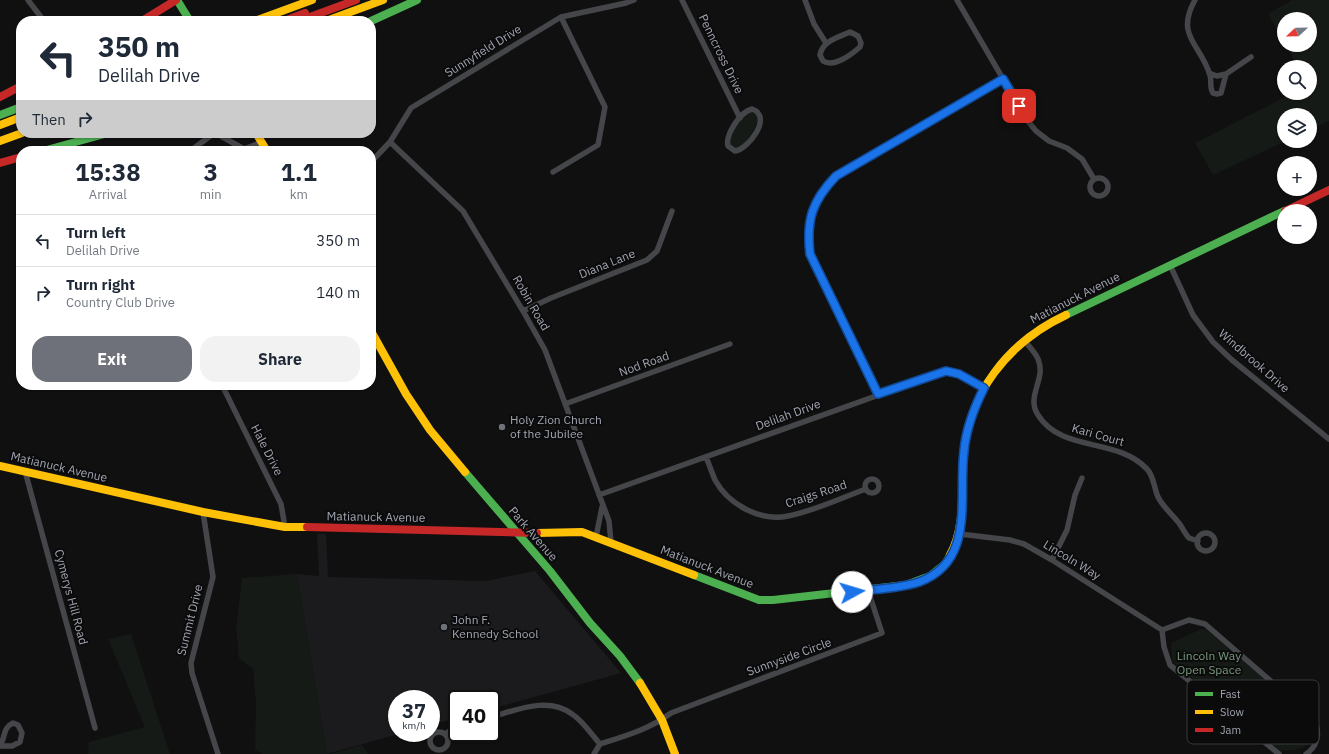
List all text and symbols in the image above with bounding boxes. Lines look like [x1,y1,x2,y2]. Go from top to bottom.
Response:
street label: Penncross Drive [696,12,747,96]
north arrow [1277,12,1317,52]
map controls [1277,12,1317,244]
street label: Sunnyfield Drive [442,21,524,80]
text: 350 m [98,28,180,65]
icon: left [32,32,84,84]
button: search [1277,60,1317,100]
text: Delilah Drive [98,64,200,87]
pin [1002,89,1036,123]
icon: arrive [1008,95,1030,117]
icon: right [74,108,96,130]
button: layers [1277,108,1317,148]
text: Then [32,110,66,129]
text: 15:38 [75,156,141,188]
text: 3 [203,156,218,188]
text: 1.1 [281,156,317,188]
button: + [1277,156,1317,196]
text: Arrival [89,186,127,203]
text: min [200,186,222,203]
text: km [290,186,308,203]
button: − [1277,204,1317,244]
text: Turn left [66,223,126,242]
icon: left [32,230,54,252]
text: 350 m [316,231,360,250]
text: Delilah Drive [66,242,140,259]
street label: Diana Lane [576,245,638,282]
street label: Matianuck Avenue [1027,268,1122,327]
street label: Robin Road [510,272,553,333]
text: Turn right [66,275,135,294]
icon: right [32,282,54,304]
text: 140 m [316,283,360,302]
text: Country Club Drive [66,294,175,311]
street label: Windbrook Drive [1216,326,1293,396]
button: Exit [32,336,192,382]
button: Share [200,336,360,382]
street label: Nod Road [617,347,671,380]
street label: Delilah Drive [753,396,823,433]
place label: Holy Zion Church of the Jubilee [510,412,602,441]
street label: Kari Court [1070,420,1126,449]
street label: Hale Drive [248,422,287,478]
marker: Holy Zion Church of the Jubilee [497,422,507,432]
street label: Matianuck Avenue [9,448,109,485]
street label: Craigs Road [783,477,849,511]
street label: Park Avenue [506,503,561,564]
street label: Matianuck Avenue [327,508,426,525]
street label: Lincoln Way [1041,537,1104,583]
street label: Matianuck Avenue [658,542,756,591]
street label: Cymerys Hill Road [52,548,91,646]
position arrow [831,571,873,613]
street label: Summit Drive [173,582,206,657]
place label: John F. Kennedy School [452,612,538,641]
marker: John F. Kennedy School [439,622,449,632]
street label: Sunnyside Circle [744,634,834,679]
park label: Lincoln Way Open Space [1177,648,1242,677]
legend [1187,680,1319,744]
text: Fast [1220,687,1241,701]
speed limit sign: 40 [448,690,500,742]
text: 37 [402,697,426,724]
text: Slow [1220,705,1244,719]
text: km/h [402,719,426,732]
text: Jam [1220,723,1241,737]

